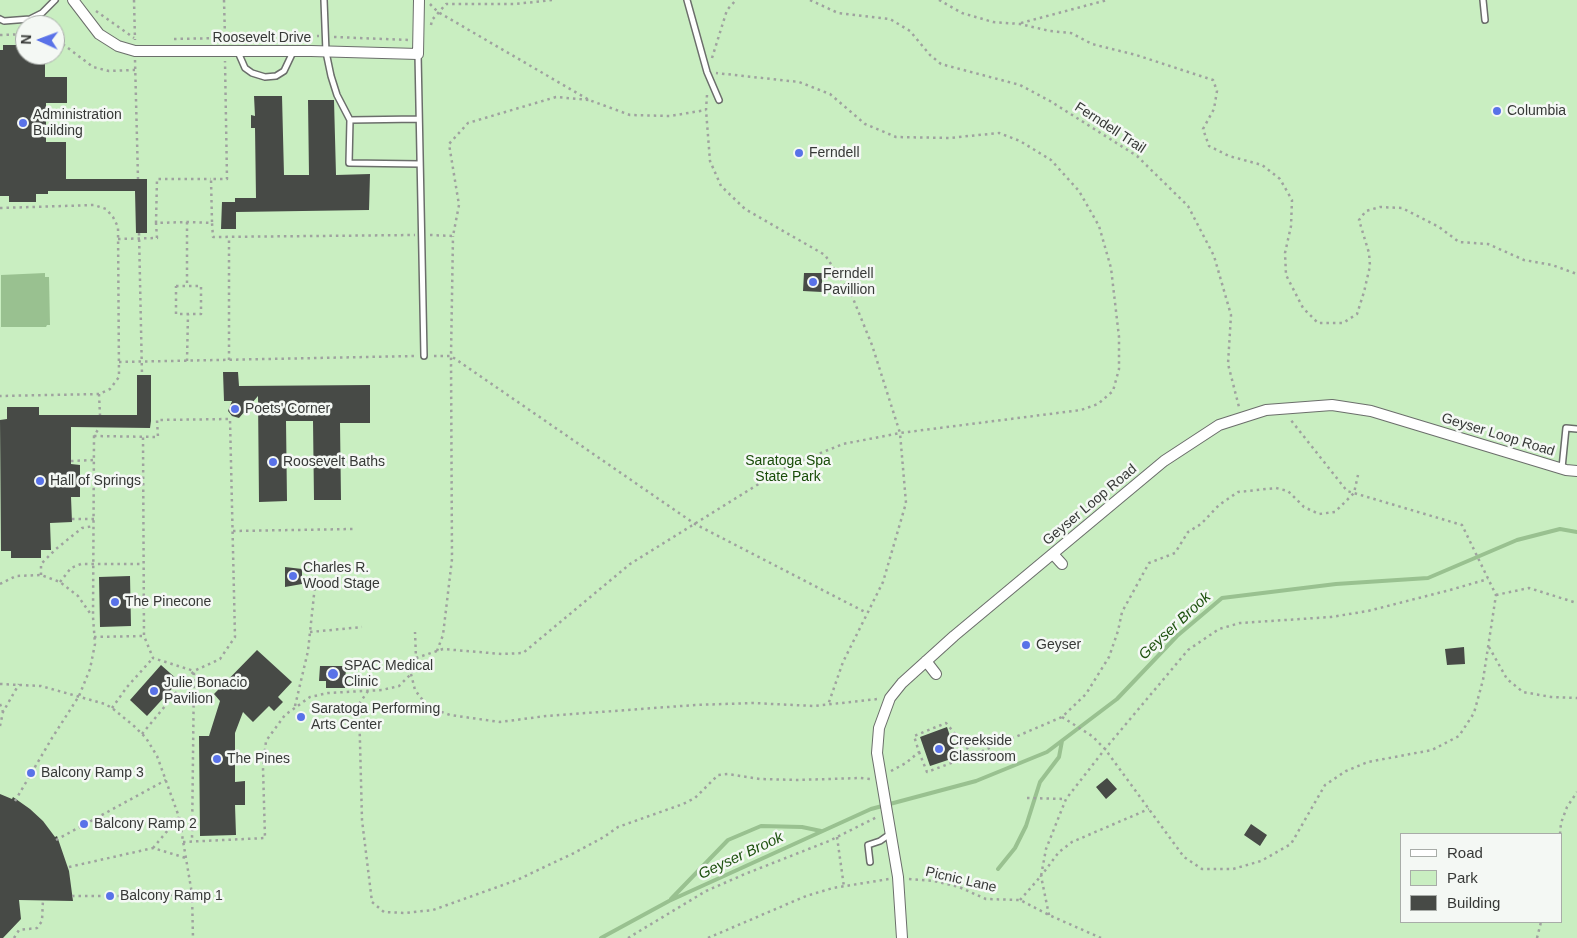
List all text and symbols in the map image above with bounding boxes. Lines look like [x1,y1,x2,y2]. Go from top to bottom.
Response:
north arrow [15,15,65,65]
street label: Roosevelt Drive [213,30,311,46]
text: N [18,34,34,45]
street label: Ferndell Trail [1071,99,1149,157]
place label: Columbia [1507,103,1566,119]
marker: Columbia [1491,105,1503,117]
place label: Administration Building [33,107,122,140]
marker: Administration Building [17,117,29,129]
place label: Ferndell [809,145,860,161]
marker: Ferndell [793,147,805,159]
place label: Ferndell Pavillion [823,266,875,298]
marker: Ferndell Pavillion [807,276,819,288]
place label: Poets' Corner [245,401,330,417]
marker: Poets' Corner [229,403,241,415]
street label: Geyser Loop Road [1439,410,1557,460]
park label: Saratoga Spa State Park [745,453,831,486]
place label: Roosevelt Baths [283,454,385,470]
marker: Roosevelt Baths [267,456,279,468]
street label: Geyser Loop Road [1040,461,1140,549]
place label: Hall of Springs [50,473,141,489]
marker: Hall of Springs [34,475,46,487]
place label: Charles R. Wood Stage [303,560,380,592]
marker: Charles R. Wood Stage [287,570,299,582]
water label: Geyser Brook [1135,588,1215,664]
place label: The Pinecone [125,594,211,610]
marker: The Pinecone [109,596,121,608]
place label: Geyser [1036,637,1081,653]
marker: Geyser [1020,639,1032,651]
place label: SPAC Medical Clinic [344,658,433,690]
marker: SPAC Medical Clinic [326,667,340,681]
place label: Julie Bonacio Pavilion [164,675,247,708]
marker: Julie Bonacio Pavilion [148,685,160,697]
place label: Saratoga Performing Arts Center [311,701,440,734]
marker: Saratoga Performing Arts Center [295,711,307,723]
place label: Creekside Classroom [949,733,1016,766]
marker: Creekside Classroom [933,743,945,755]
place label: The Pines [227,751,290,767]
marker: The Pines [211,753,223,765]
place label: Balcony Ramp 3 [41,765,144,781]
marker: Balcony Ramp 3 [25,767,37,779]
place label: Balcony Ramp 2 [94,816,197,832]
marker: Balcony Ramp 2 [78,818,90,830]
water label: Geyser Brook [696,828,786,884]
legend [1400,833,1562,923]
text: Road [1447,844,1483,861]
street label: Picnic Lane [924,864,998,896]
text: Park [1447,869,1478,886]
place label: Balcony Ramp 1 [120,888,223,904]
marker: Balcony Ramp 1 [104,890,116,902]
text: Building [1447,894,1500,911]

